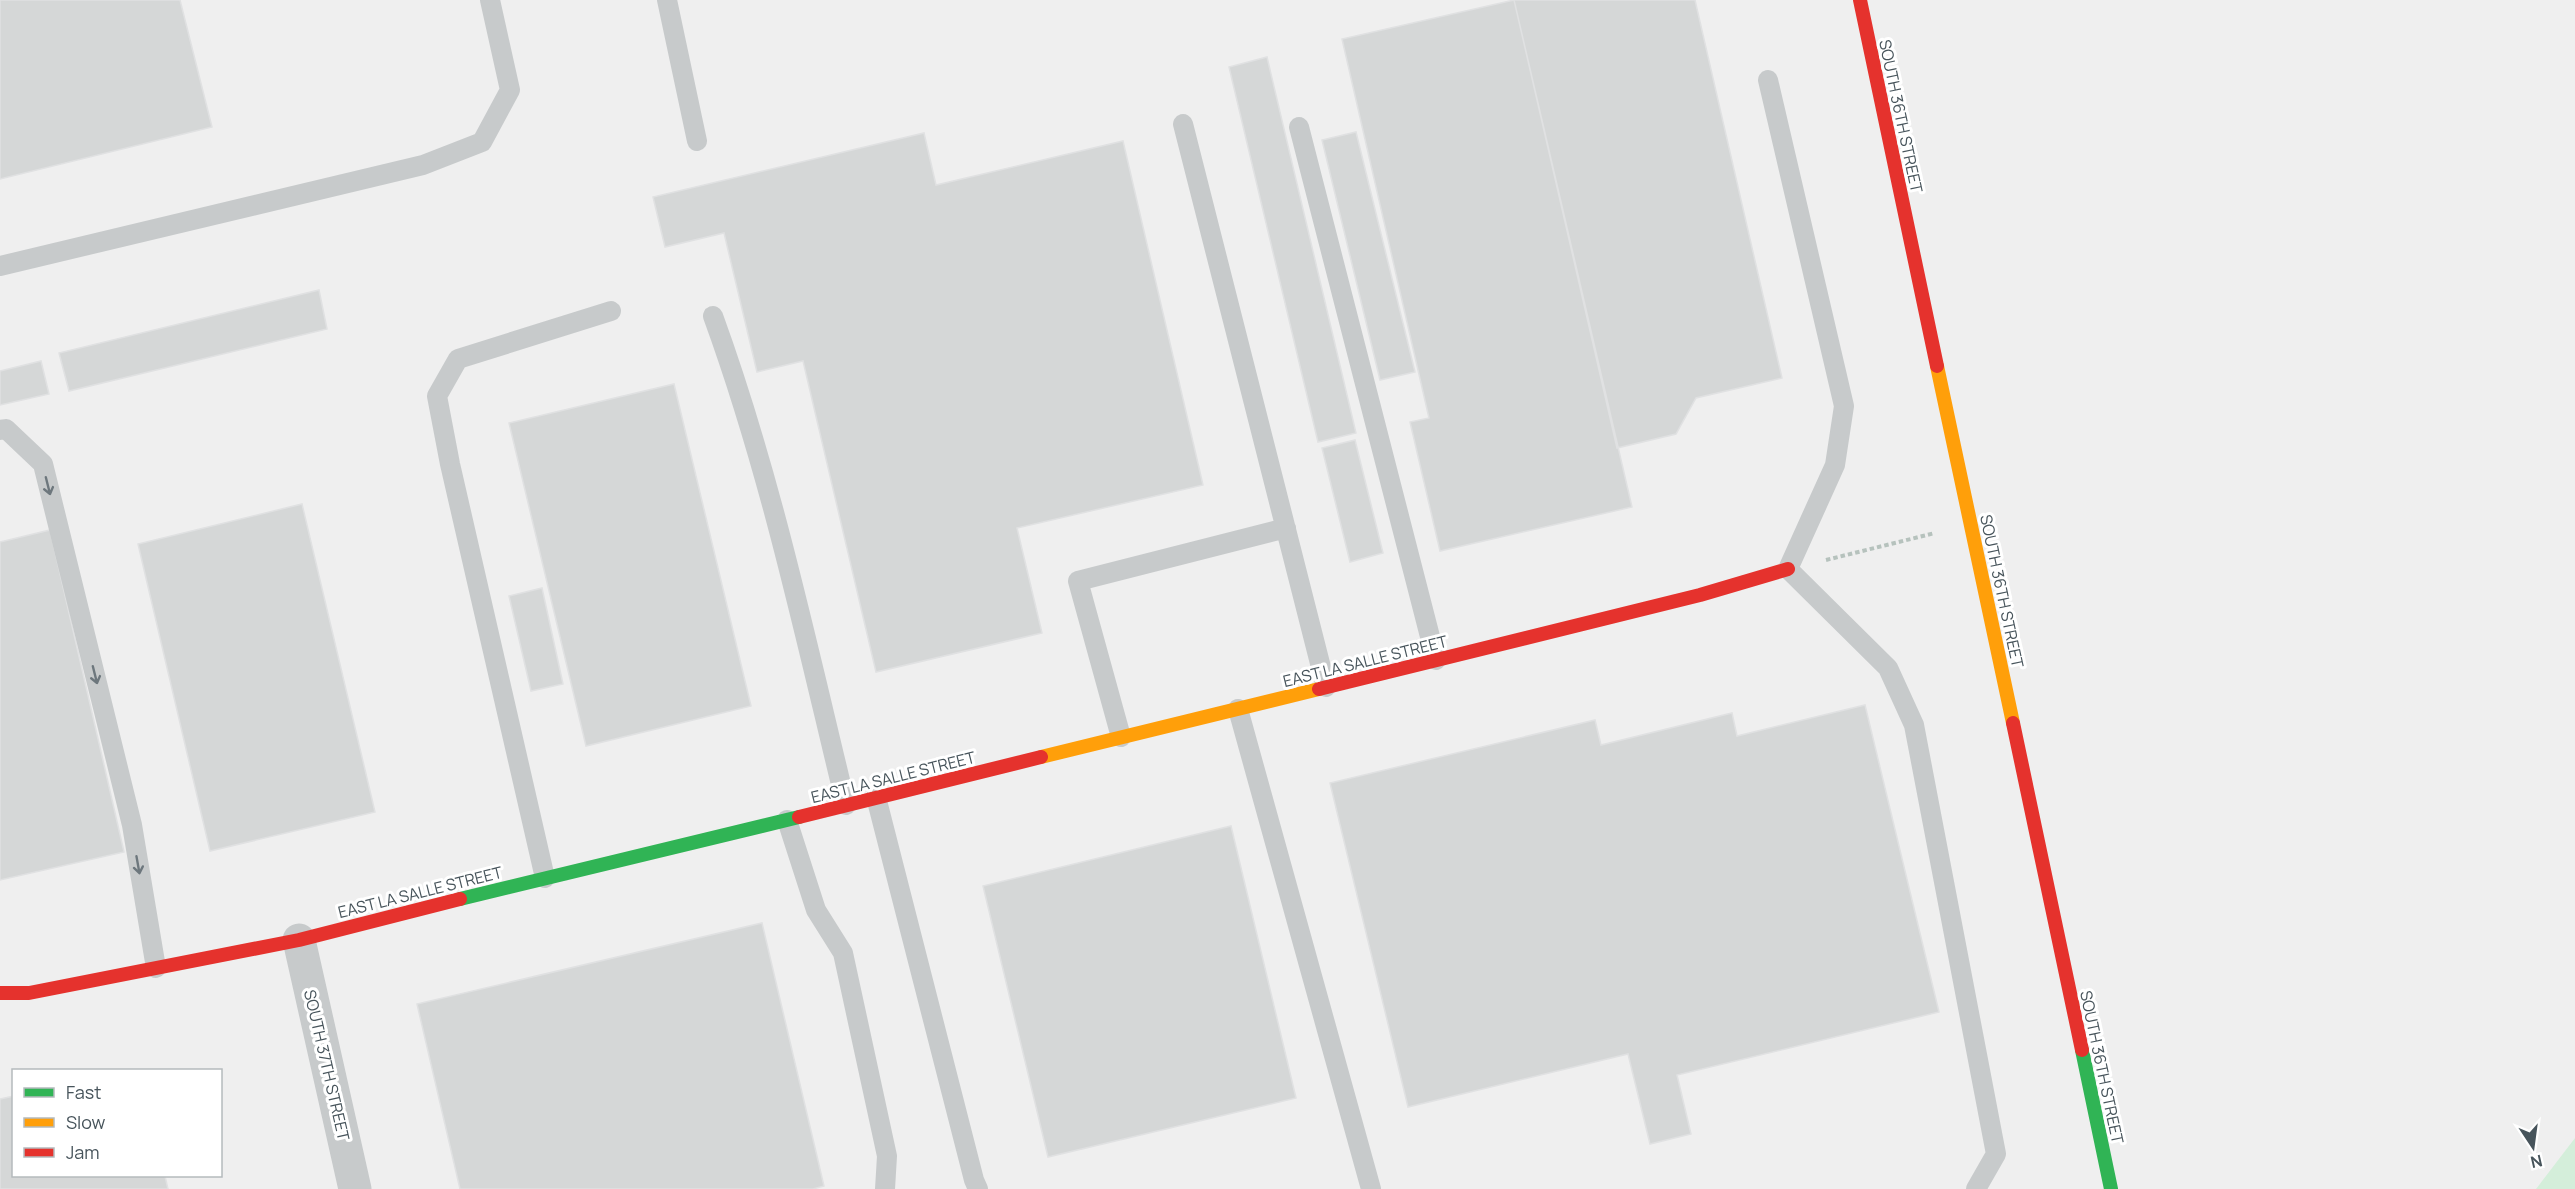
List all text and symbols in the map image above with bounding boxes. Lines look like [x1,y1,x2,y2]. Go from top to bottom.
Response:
street label: SOUTH 36TH STREET [1874,37,1928,195]
one-way arrow [43,476,55,495]
street label: SOUTH 36TH STREET [1975,512,2029,670]
street label: EAST LA SALLE STREET [1281,630,1450,692]
one-way arrow [89,665,101,684]
street label: EAST LA SALLE STREET [809,746,978,808]
one-way arrow [133,855,144,874]
street label: EAST LA SALLE STREET [336,861,505,923]
street label: SOUTH 37TH STREET [299,987,355,1143]
street label: SOUTH 36TH STREET [2075,988,2129,1146]
legend [12,1069,222,1177]
text: Fast [66,1080,101,1104]
text: Slow [66,1110,106,1134]
north arrow [2503,1117,2563,1177]
text: Jam [66,1140,100,1164]
text: N [2528,1150,2544,1174]

